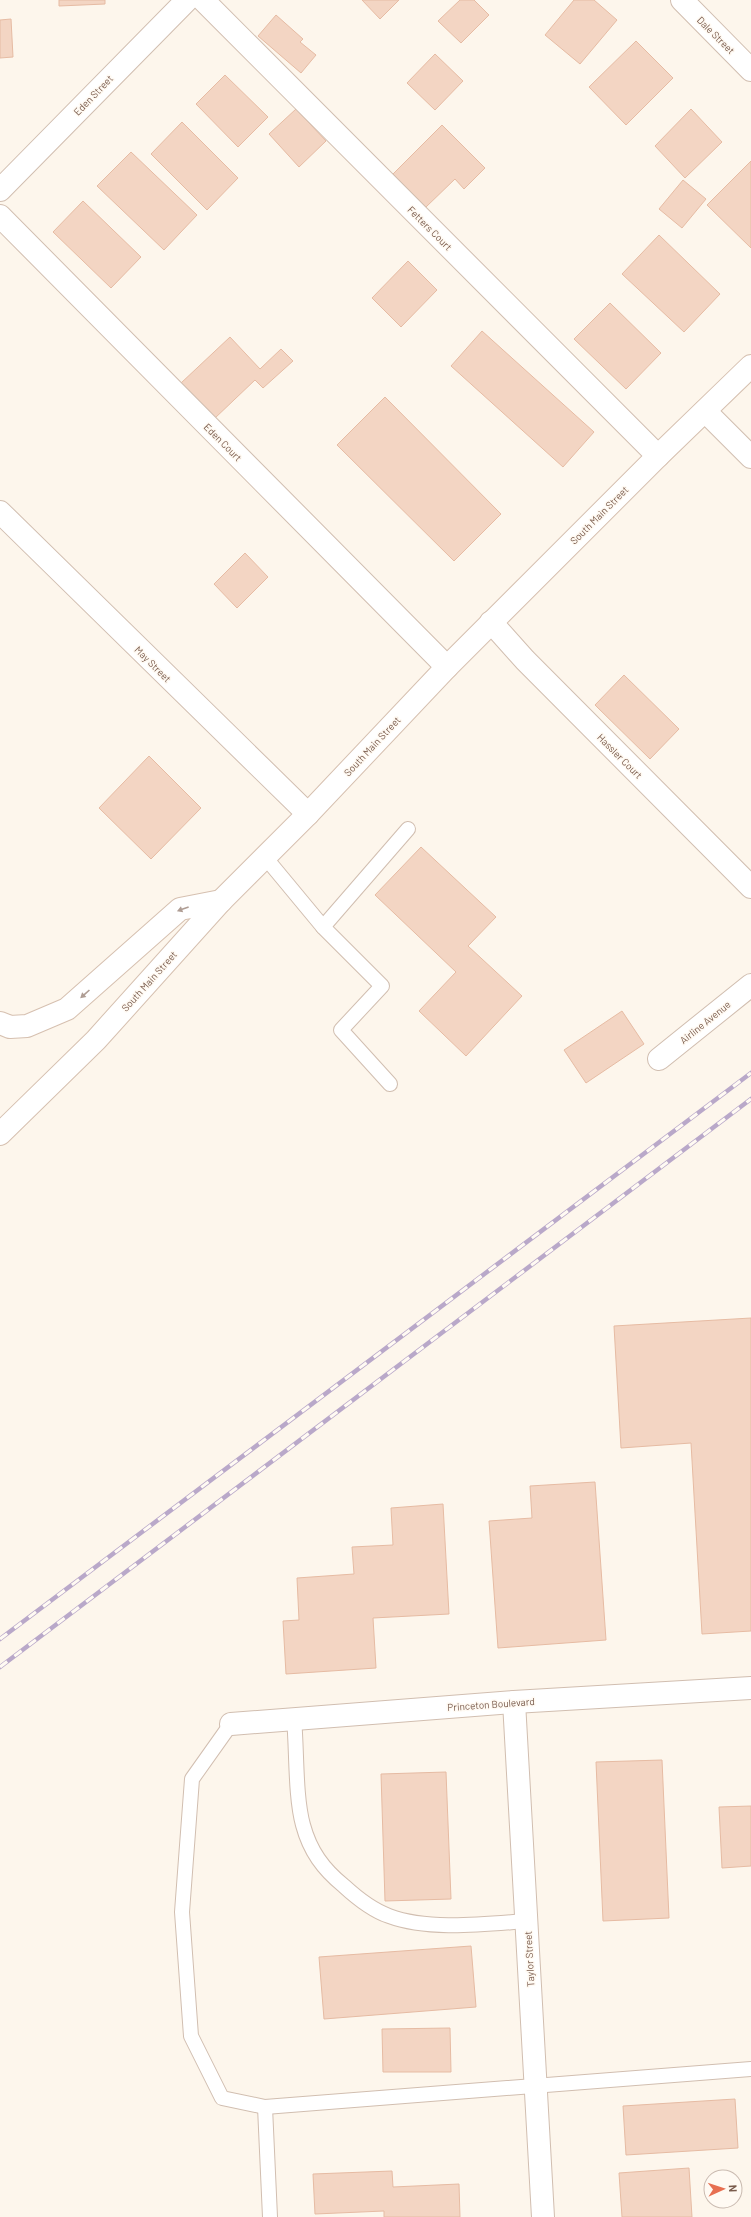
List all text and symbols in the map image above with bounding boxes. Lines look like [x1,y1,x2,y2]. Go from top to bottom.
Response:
street label: Dale Street [695,14,738,57]
street label: Eden Street [71,72,115,118]
street label: Fetters Court [405,203,455,253]
street label: Eden Court [202,421,245,464]
street label: South Main Street [567,483,631,547]
street label: May Street [132,643,174,685]
street label: South Main Street [341,713,403,778]
street label: Hassler Court [595,731,645,781]
one-way arrow [177,907,189,913]
street label: South Main Street [119,948,180,1014]
one-way arrow [80,989,91,998]
street label: Airline Avenue [677,998,733,1046]
street label: Princeton Boulevard [447,1695,535,1713]
street label: Taylor Street [522,1930,536,1987]
north arrow [703,2169,743,2209]
text: N [727,2184,740,2192]

